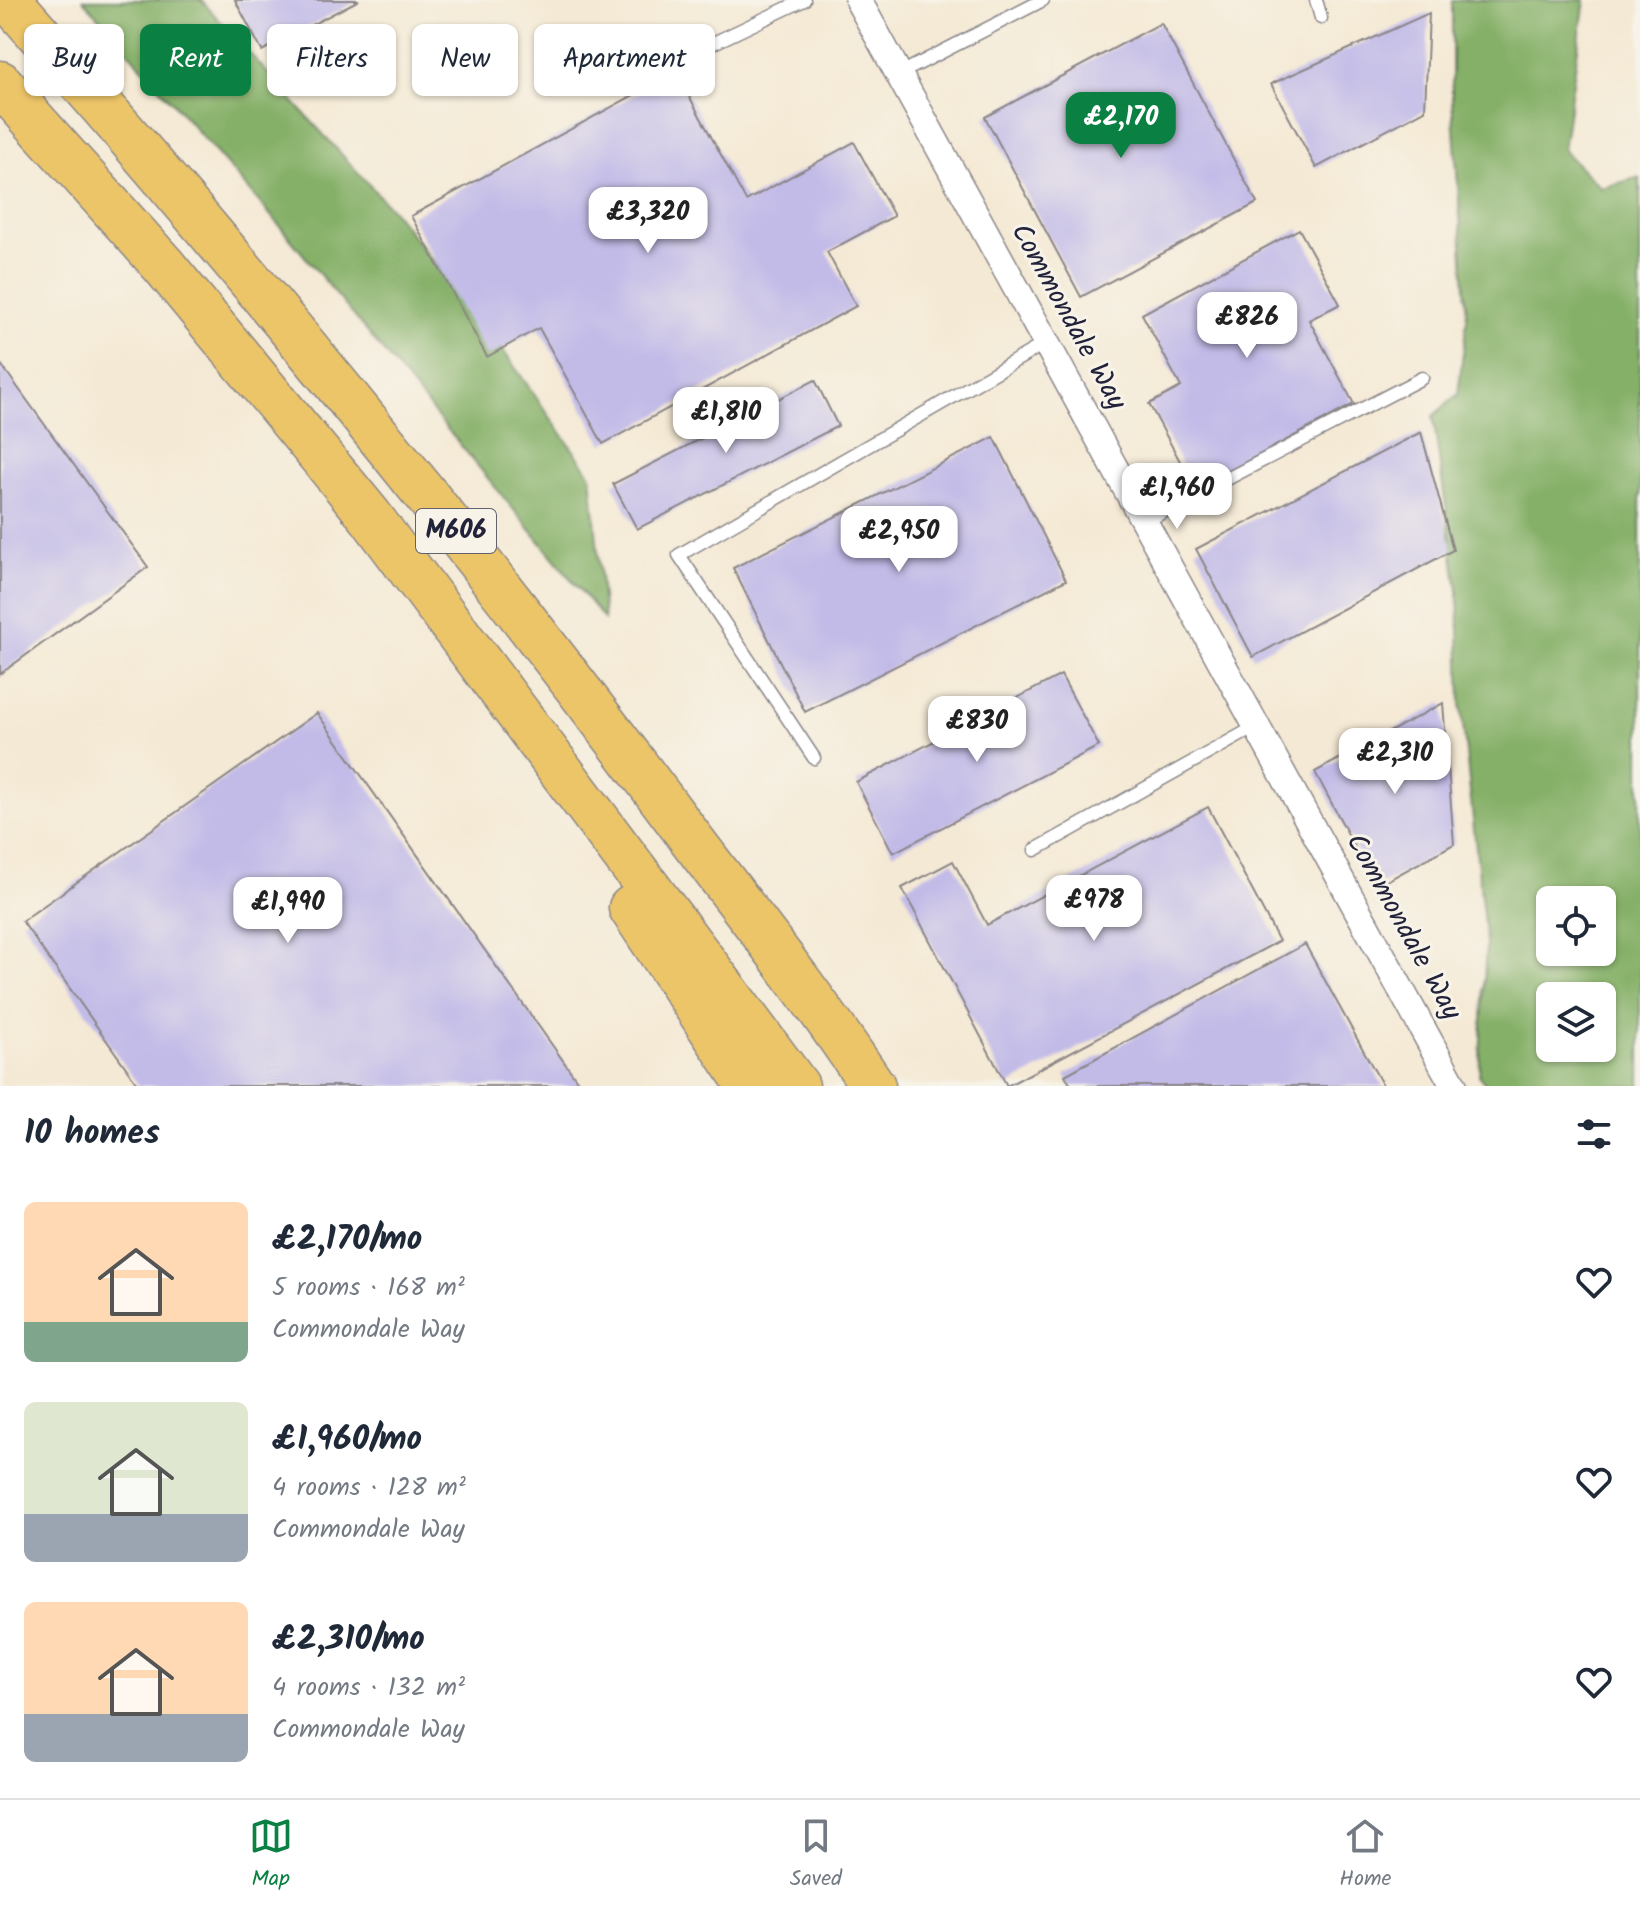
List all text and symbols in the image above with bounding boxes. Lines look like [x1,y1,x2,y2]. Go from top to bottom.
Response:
chip: Buy [24,24,124,96]
chip: Rent [140,24,251,96]
chip: Filters [267,24,396,96]
chip: New [412,24,518,96]
chip: Apartment [534,24,715,96]
pin: £2,170 [1056,92,1186,160]
text: £2,170 [1084,97,1158,139]
pin: £3,320 [583,187,713,255]
text: £3,320 [607,192,689,234]
street label: Commondale Way [998,215,1138,419]
pin: £826 [1200,292,1294,360]
text: £826 [1215,297,1279,339]
pin: £1,810 [661,387,791,455]
text: £1,810 [691,392,761,434]
pin: £1,960 [1112,463,1242,531]
text: £1,960 [1140,468,1214,510]
pin: £2,950 [834,506,964,574]
road number: M606 [416,509,496,553]
text: £2,950 [859,511,939,553]
pin: £830 [930,696,1024,764]
text: £830 [946,701,1008,743]
pin: £2,310 [1330,728,1460,796]
text: £2,310 [1357,733,1433,775]
street label: Commondale Way [1333,825,1473,1029]
pin: £978 [1047,875,1141,943]
pin: £1,990 [223,877,353,945]
text: £978 [1064,880,1124,922]
text: £1,990 [251,882,325,924]
map controls [1536,886,1616,1062]
button: locate [1536,886,1616,966]
button: layers [1536,982,1616,1062]
text: 10 homes [24,1107,160,1161]
icon: filters [1572,1112,1616,1156]
text: £2,170/mo [272,1213,422,1267]
icon: home [88,1234,184,1330]
icon: heart [1572,1260,1616,1304]
text: 5 rooms · 168 m² [272,1267,465,1309]
text: Commondale Way [272,1309,465,1351]
text: £1,960/mo [272,1413,422,1467]
icon: home [88,1434,184,1530]
icon: heart [1572,1460,1616,1504]
text: 4 rooms · 128 m² [272,1467,466,1509]
text: Commondale Way [272,1509,465,1551]
text: £2,310/mo [272,1613,425,1667]
icon: home [88,1634,184,1730]
icon: heart [1572,1660,1616,1704]
text: 4 rooms · 132 m² [272,1667,465,1709]
text: Commondale Way [272,1709,465,1751]
tab: Map [249,1814,293,1897]
tab: Saved [790,1814,842,1897]
tab: Home [1339,1814,1391,1897]

